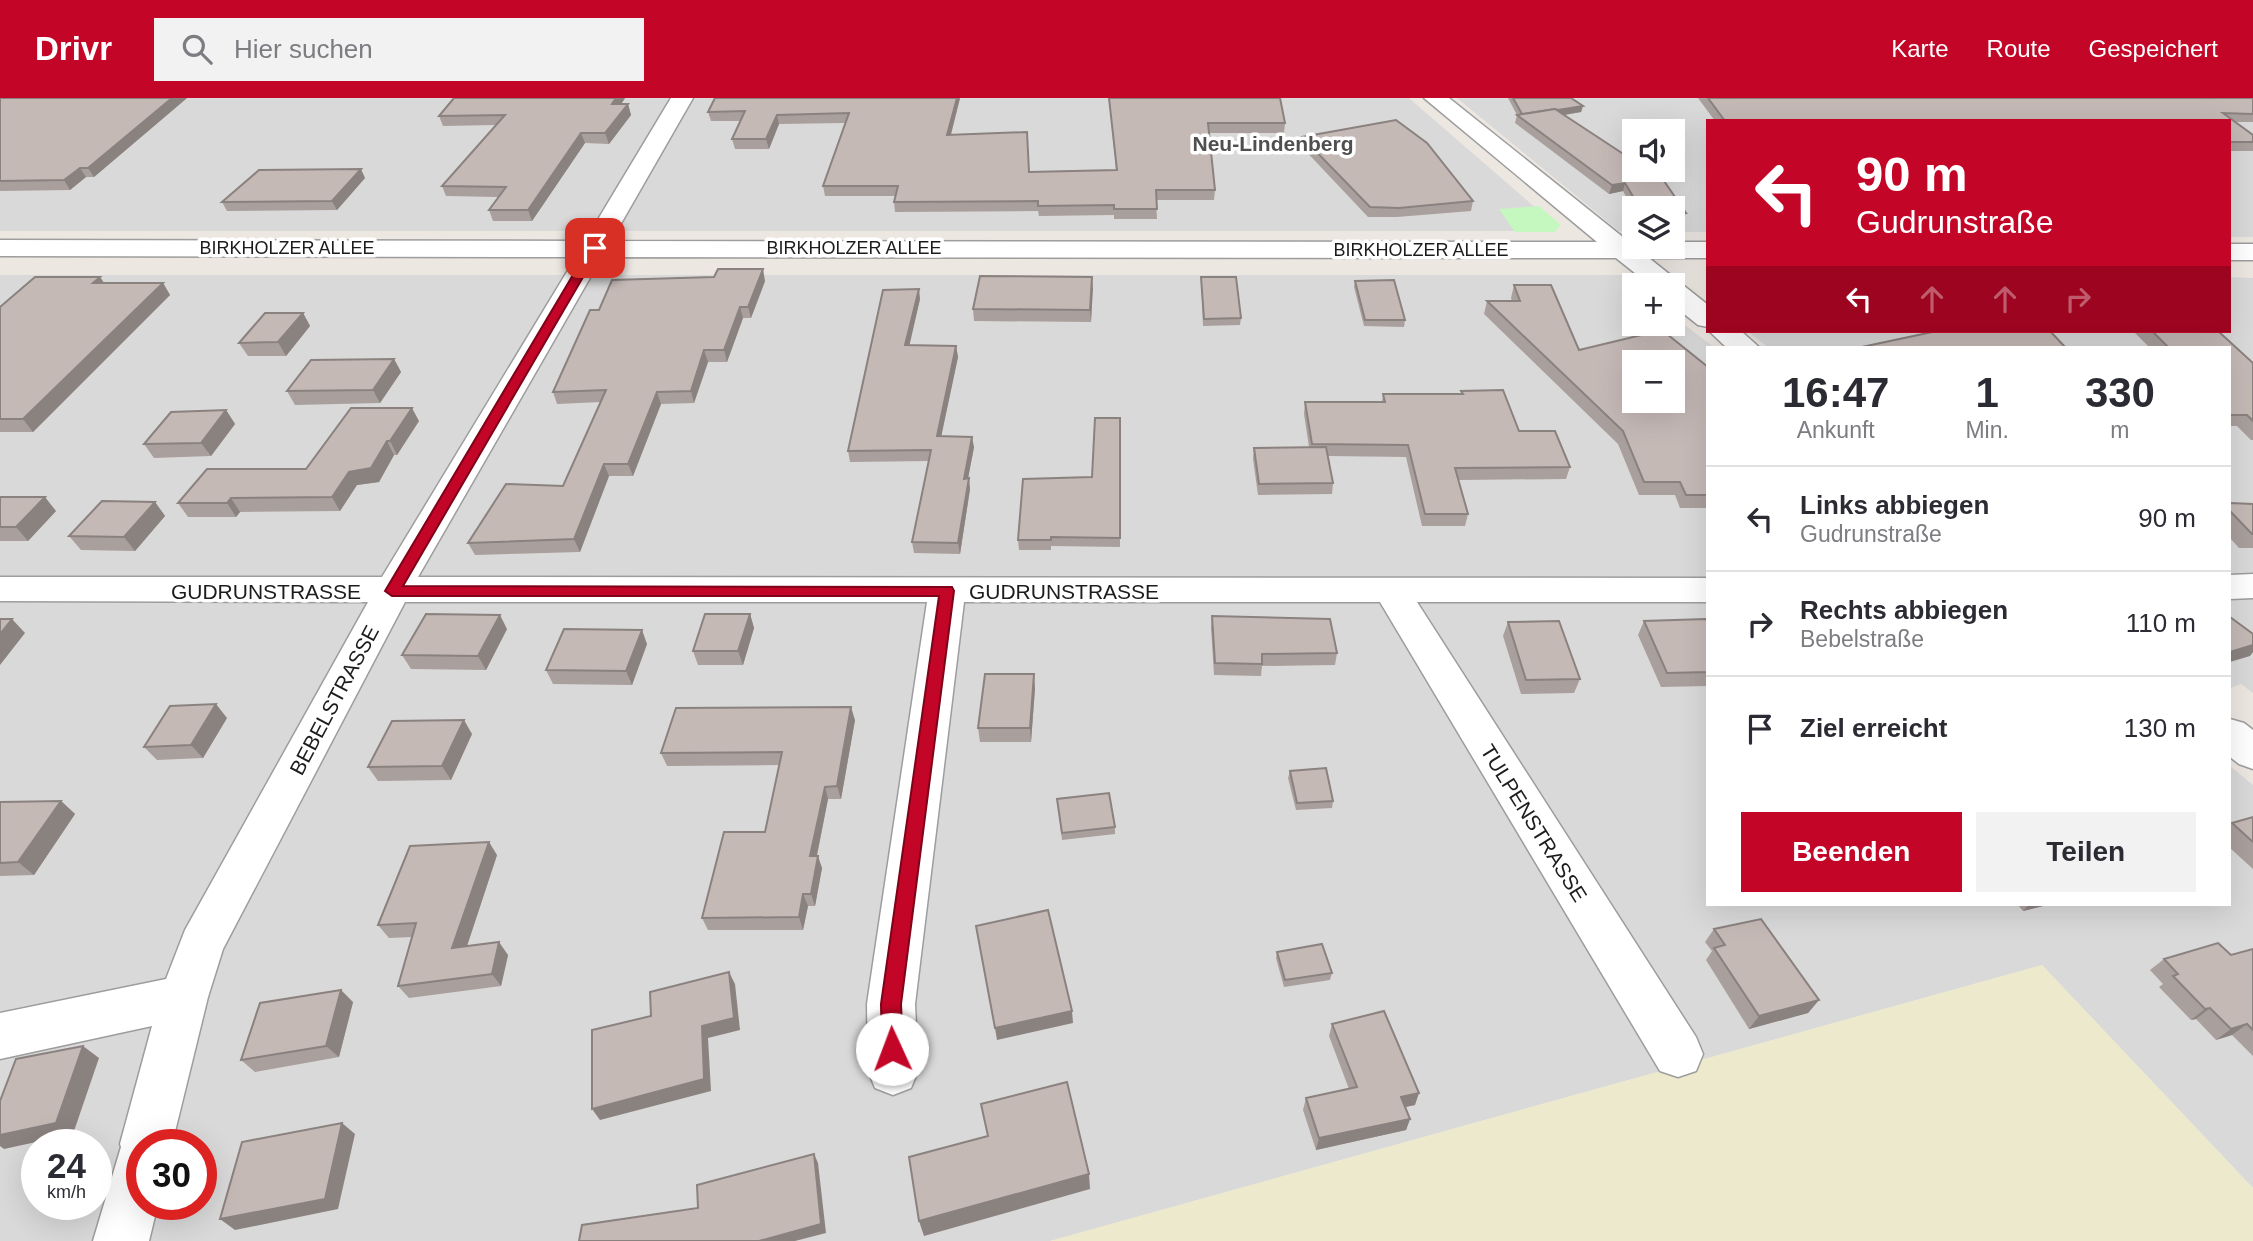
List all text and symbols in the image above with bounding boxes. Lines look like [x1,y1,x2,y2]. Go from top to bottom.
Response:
search box [154,18,644,81]
text: Drivr [35,30,112,67]
icon: search [178,30,216,68]
text: Hier suchen [234,34,373,64]
text: Karte [1891,35,1949,62]
text: Route [1987,35,2051,62]
text: Gespeichert [2089,35,2218,62]
map controls [1622,119,1685,413]
button: sound [1622,119,1685,182]
district label: Neu-Lindenberg [1193,132,1354,155]
icon: left [1741,147,1832,238]
text: 90 m [1856,147,1968,201]
button: layers [1622,196,1685,259]
text: Gudrunstraße [1856,204,2053,240]
pin [565,218,625,278]
icon: arrive [576,229,614,267]
street label: BIRKHOLZER ALLEE [199,238,375,258]
street label: BIRKHOLZER ALLEE [766,238,942,258]
street label: BIRKHOLZER ALLEE [1333,240,1509,260]
button: + [1622,273,1685,336]
icon: left [1840,280,1878,318]
icon: ahead [1913,280,1951,318]
icon: ahead [1986,280,2024,318]
icon: right [2059,280,2097,318]
button: − [1622,350,1685,413]
text: 16:47 [1782,369,1889,416]
text: 1 [1975,369,1999,416]
text: 330 [2085,369,2155,416]
text: Ankunft [1797,417,1875,443]
text: Min. [1965,417,2009,443]
text: m [2110,417,2130,443]
text: Links abbiegen [1800,490,1989,520]
icon: left [1741,500,1779,538]
text: 90 m [2138,503,2196,533]
text: Gudrunstraße [1800,521,1942,547]
street label: GUDRUNSTRASSE [171,580,361,603]
street label: GUDRUNSTRASSE [969,580,1159,603]
text: Rechts abbiegen [1800,595,2008,625]
icon: right [1741,605,1779,643]
text: 110 m [2126,608,2196,638]
street label: BEBELSTRASSE [285,621,383,779]
text: Bebelstraße [1800,626,1924,652]
icon: arrive [1741,710,1779,748]
text: Ziel erreicht [1800,713,1947,743]
text: 130 m [2124,713,2196,743]
street label: TULPENSTRASSE [1476,740,1592,906]
button: Beenden [1741,812,1962,892]
button: Teilen [1976,812,2196,892]
position arrow [855,1012,929,1086]
speed limit sign: 30 [126,1129,217,1220]
text: 24 [47,1146,86,1185]
text: km/h [47,1182,86,1202]

